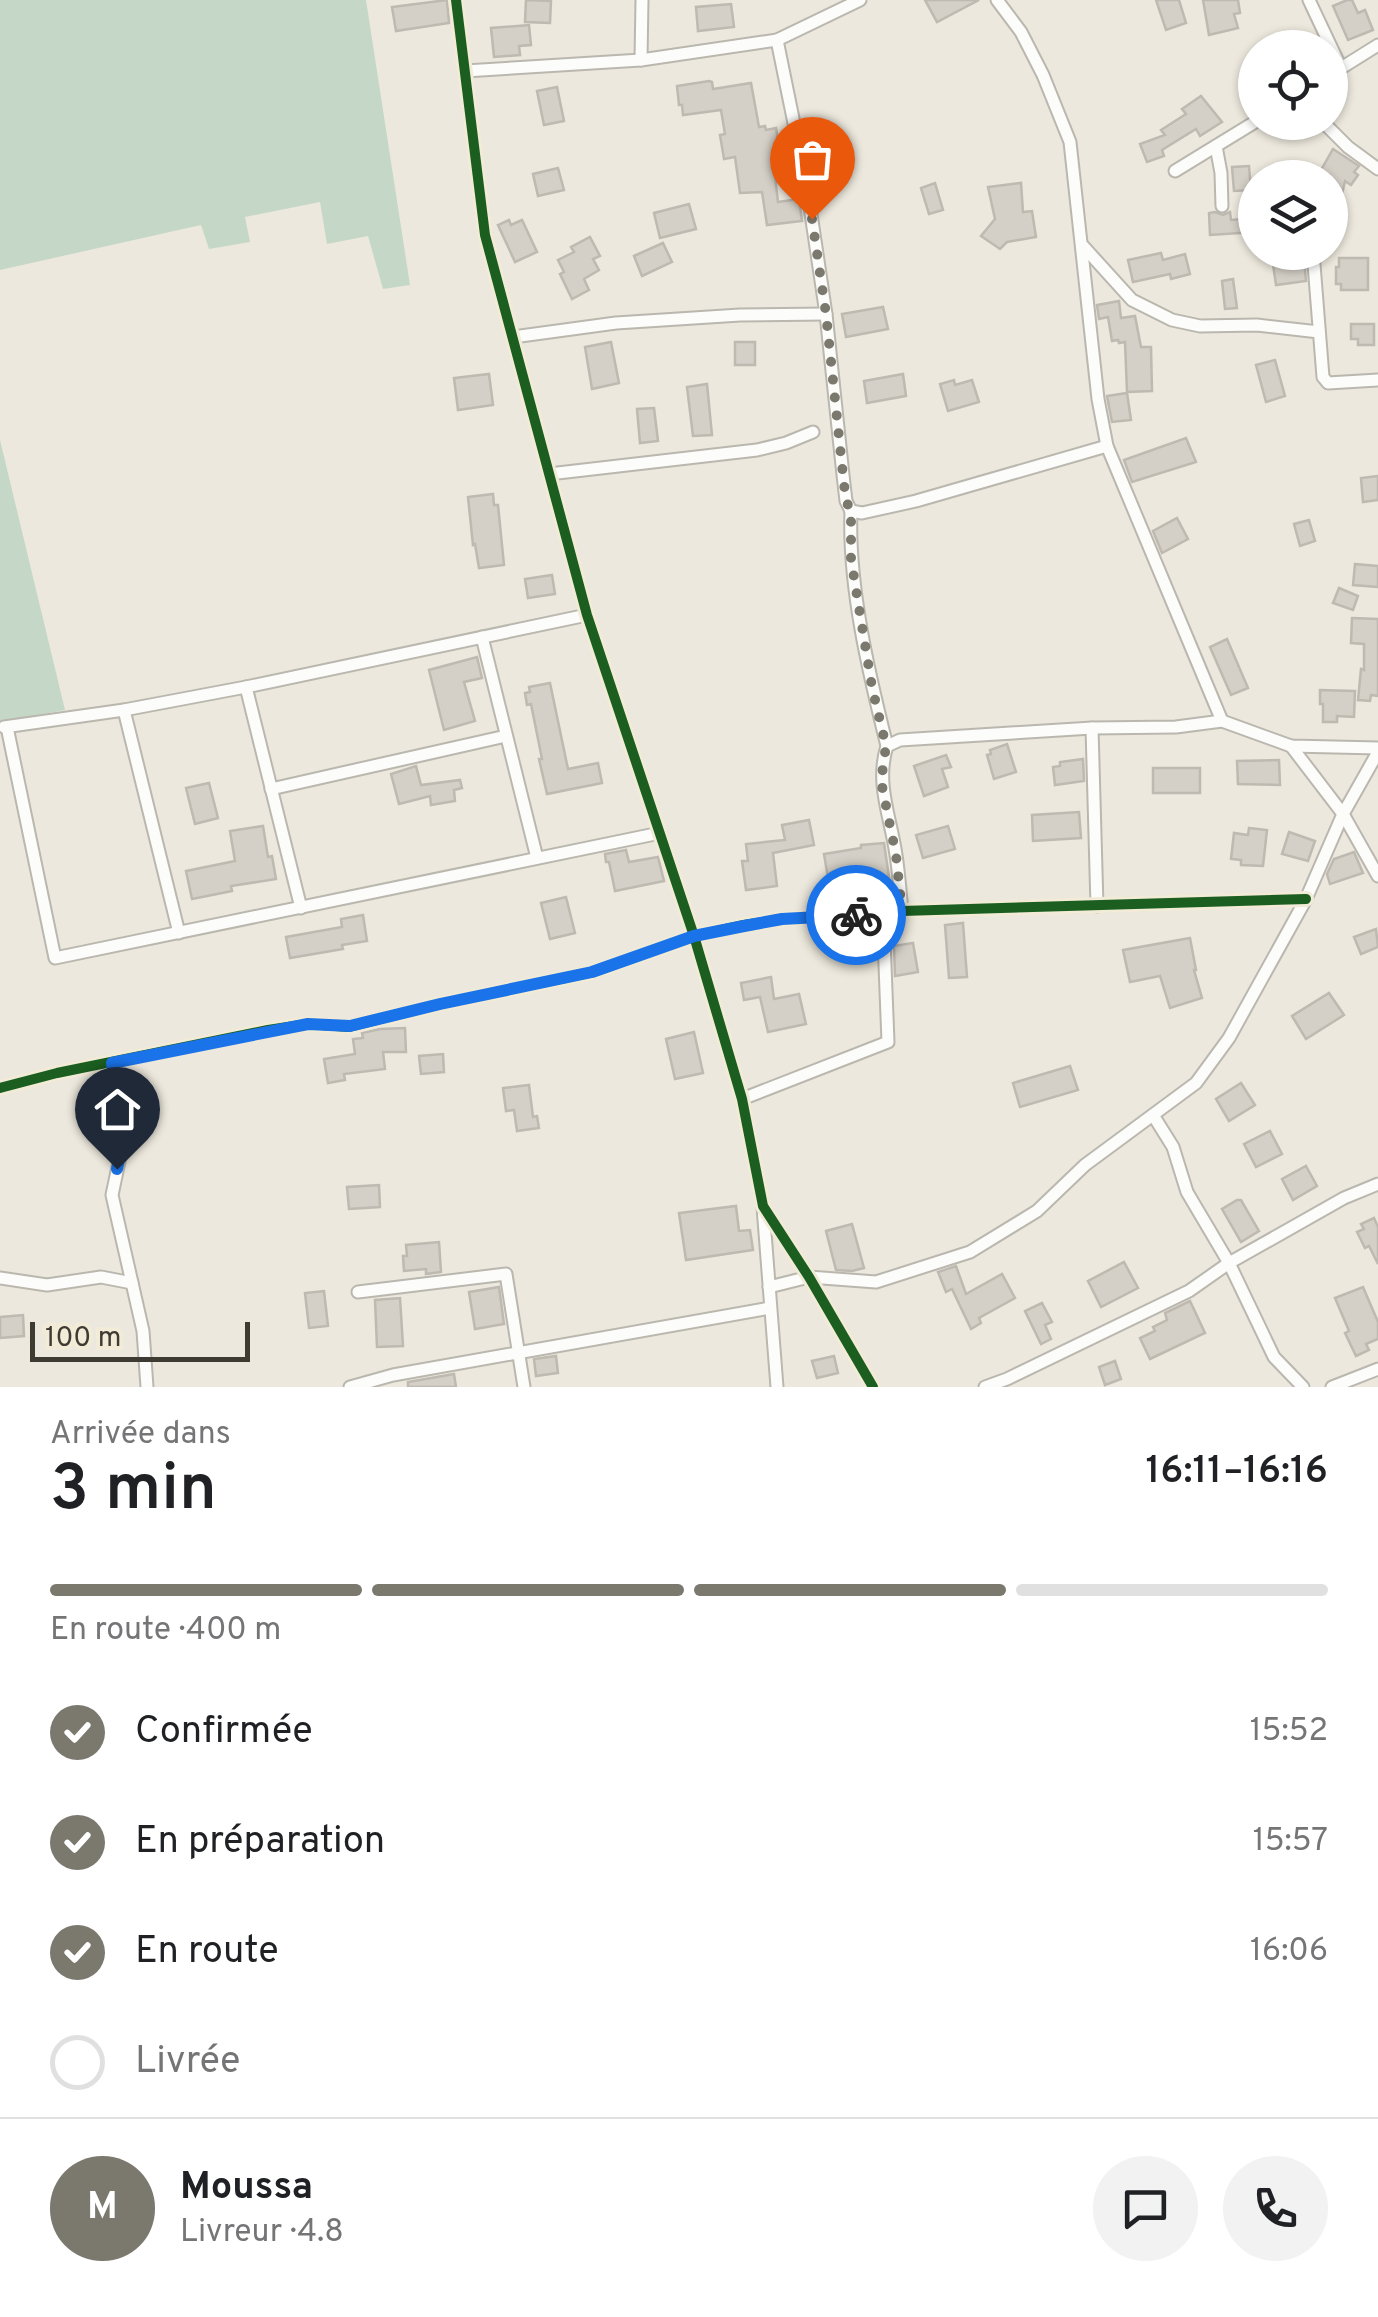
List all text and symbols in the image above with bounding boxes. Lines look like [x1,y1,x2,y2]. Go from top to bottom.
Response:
map controls [1238,30,1348,270]
button: locate [1238,30,1348,140]
pin [770,117,855,220]
icon: bag [785,132,840,187]
button: layers [1238,160,1348,270]
courier [806,865,906,965]
icon: bike [829,888,884,943]
pin [75,1067,160,1170]
icon: home [90,1082,145,1137]
scale bar [30,1317,250,1362]
text: 100 m [45,1321,121,1357]
text: Arrivée dans [50,1415,231,1455]
text: 16:11–16:16 [1145,1448,1328,1497]
text: 3 min [50,1451,217,1533]
text: En route · 400 m [50,1611,281,1651]
icon: check [50,1705,105,1760]
text: Confirmée [135,1708,313,1757]
text: 15:52 [1250,1712,1328,1752]
icon: check [50,1815,105,1870]
text: En préparation [135,1818,385,1867]
text: 15:57 [1253,1822,1328,1862]
icon: check [50,1925,105,1980]
text: En route [135,1928,279,1977]
text: 16:06 [1250,1932,1328,1972]
text: Livrée [135,2038,240,2087]
button: chat [1093,2156,1198,2261]
button: phone [1223,2156,1328,2261]
text: Moussa [180,2164,313,2213]
text: M [87,2184,118,2233]
text: Livreur · 4.8 [180,2213,344,2253]

